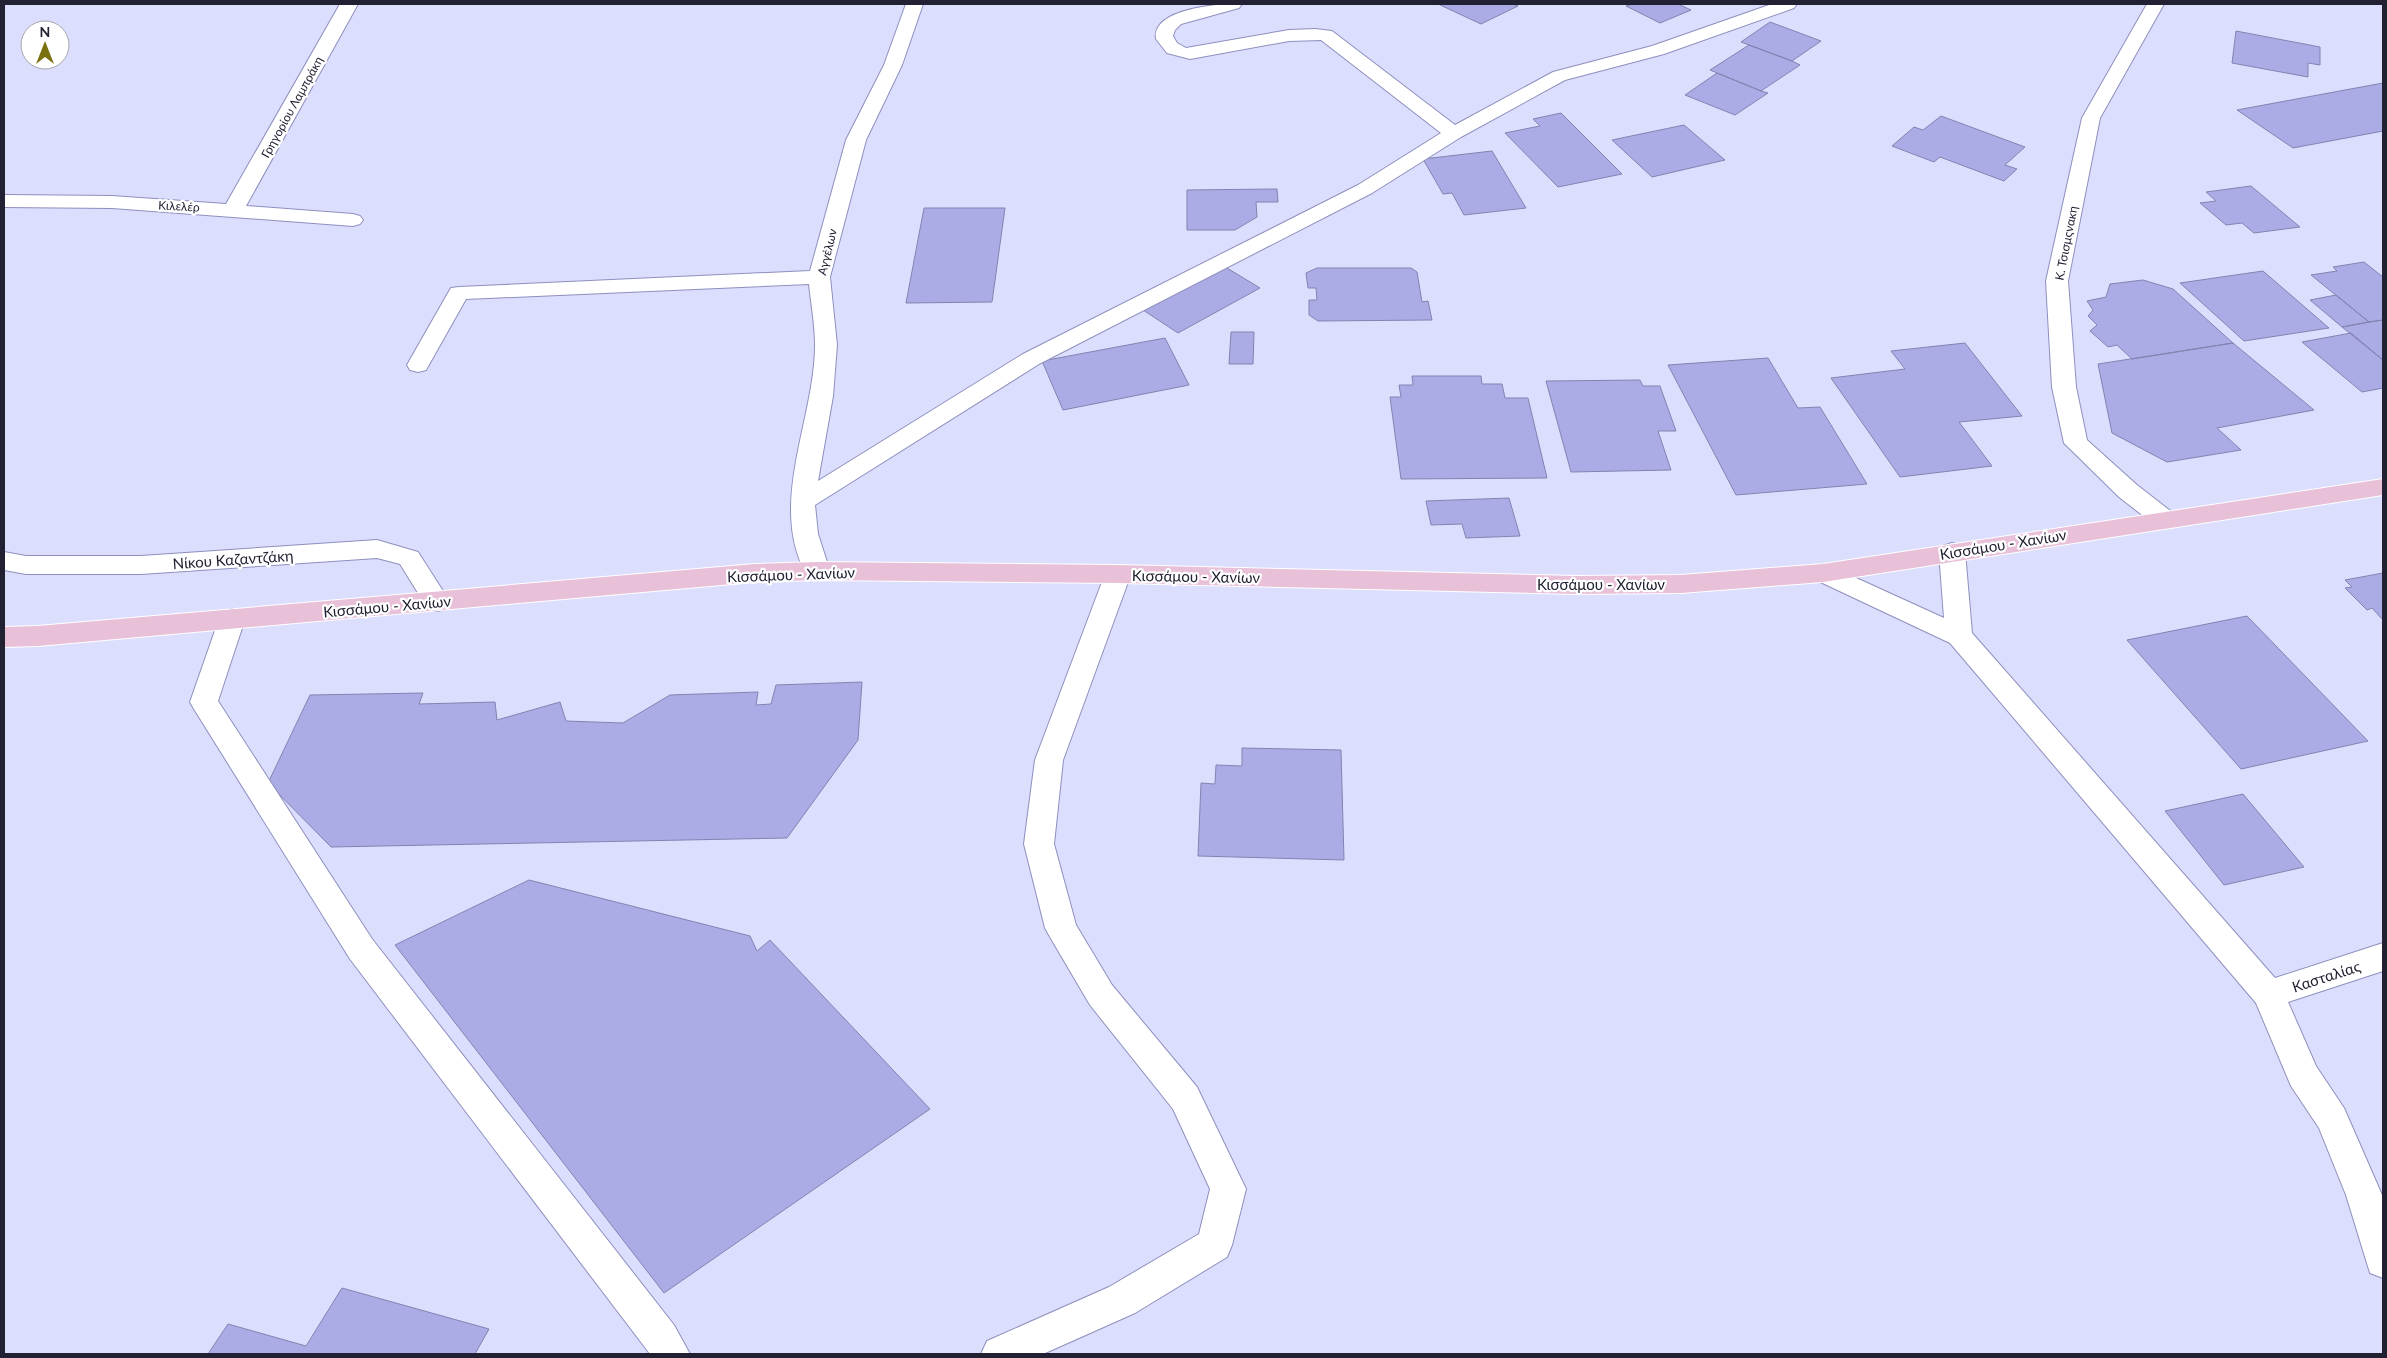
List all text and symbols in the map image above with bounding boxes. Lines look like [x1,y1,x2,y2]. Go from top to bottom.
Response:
north arrow [20,20,70,70]
text: N [40,23,50,40]
street label: Γρηγορίου Λαμπράκη [258,54,326,160]
street label: Κιλελέρ [158,197,200,215]
street label: Κ. Τσισμςνακη [2051,204,2081,282]
street label: Αγγέλων [814,227,840,277]
street label: Κισσάμου - Χανίων [1938,525,2068,563]
street label: Νίκου Καζαντζάκη [172,546,294,572]
street label: Κισσάμου - Χανίων [727,563,856,585]
street label: Κισσάμου - Χανίων [1132,566,1260,586]
street label: Κισσάμου - Χανίων [1537,575,1665,593]
street label: Κισσάμου - Χανίων [322,591,452,621]
street label: Κασταλίας [2290,956,2362,995]

